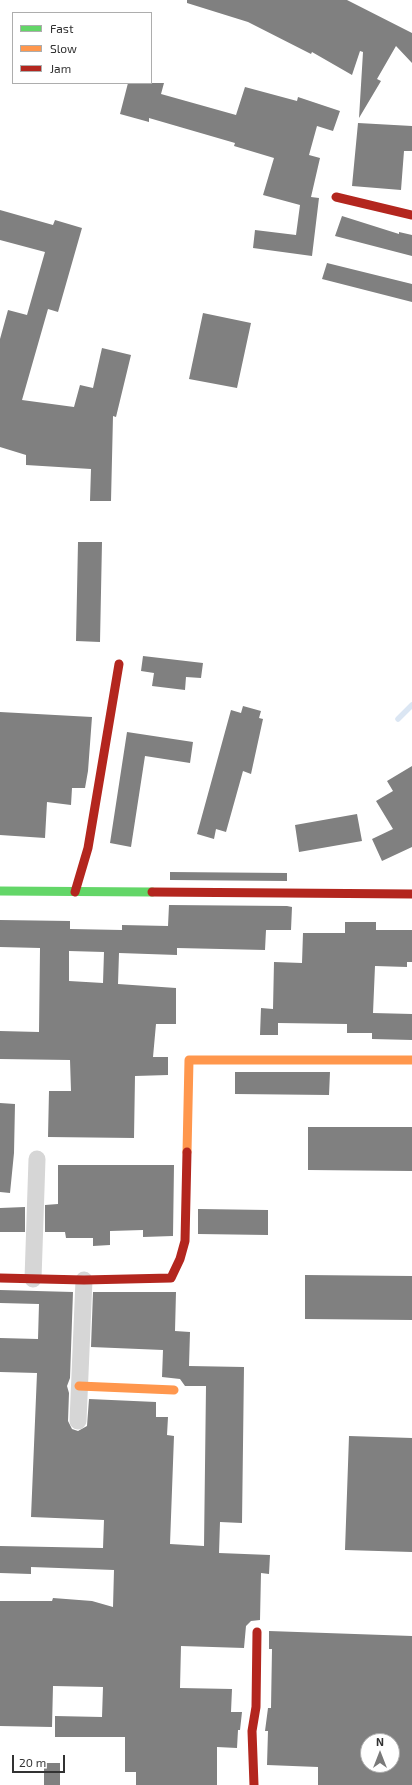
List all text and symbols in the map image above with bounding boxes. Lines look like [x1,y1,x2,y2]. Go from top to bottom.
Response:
legend [12,12,152,84]
text: Fast [50,21,73,35]
text: Slow [50,41,77,55]
text: Jam [50,61,71,75]
north arrow [360,1733,400,1773]
text: N [376,1735,384,1748]
scale bar [14,1747,67,1773]
text: 20 m [19,1755,46,1769]

